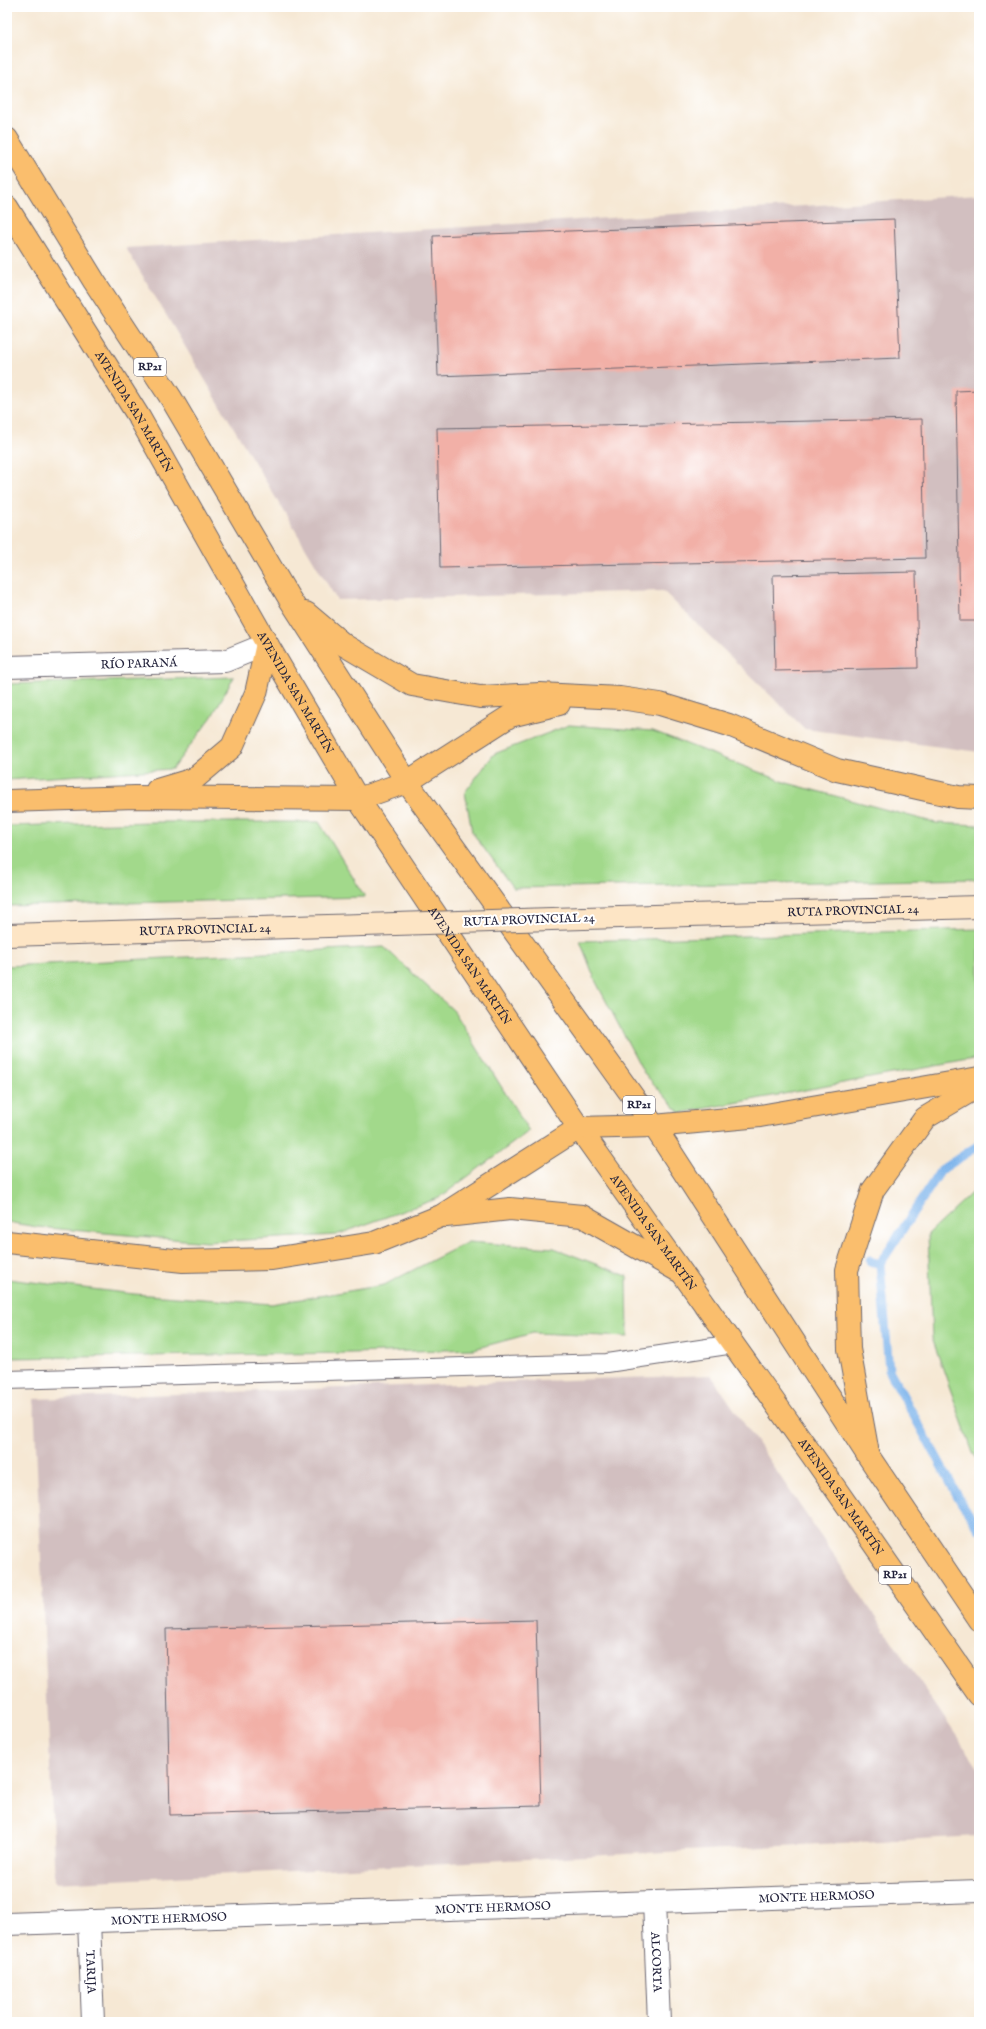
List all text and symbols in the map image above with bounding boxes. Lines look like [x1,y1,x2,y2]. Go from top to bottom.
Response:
street label: AVENIDA SAN MARTÍN [91,347,177,476]
road number: RP21 [134,358,166,376]
street label: AVENIDA SAN MARTÍN [253,628,338,757]
street label: RÍO PARANÁ [100,654,178,672]
street label: RUTA PROVINCIAL 24 [787,901,919,920]
street label: AVENIDA SAN MARTÍN [424,903,515,1028]
street label: RUTA PROVINCIAL 24 [463,910,595,930]
street label: RUTA PROVINCIAL 24 [139,920,271,939]
road number: RP21 [623,1096,655,1114]
street label: AVENIDA SAN MARTÍN [606,1171,700,1294]
street label: AVENIDA SAN MARTÍN [794,1434,887,1559]
road number: RP21 [879,1566,911,1584]
street label: MONTE HERMOSO [758,1887,875,1906]
street label: MONTE HERMOSO [434,1898,551,1917]
street label: MONTE HERMOSO [111,1909,227,1928]
street label: ALCORTA [648,1930,665,1993]
street label: TARIJA [83,1950,99,1995]

